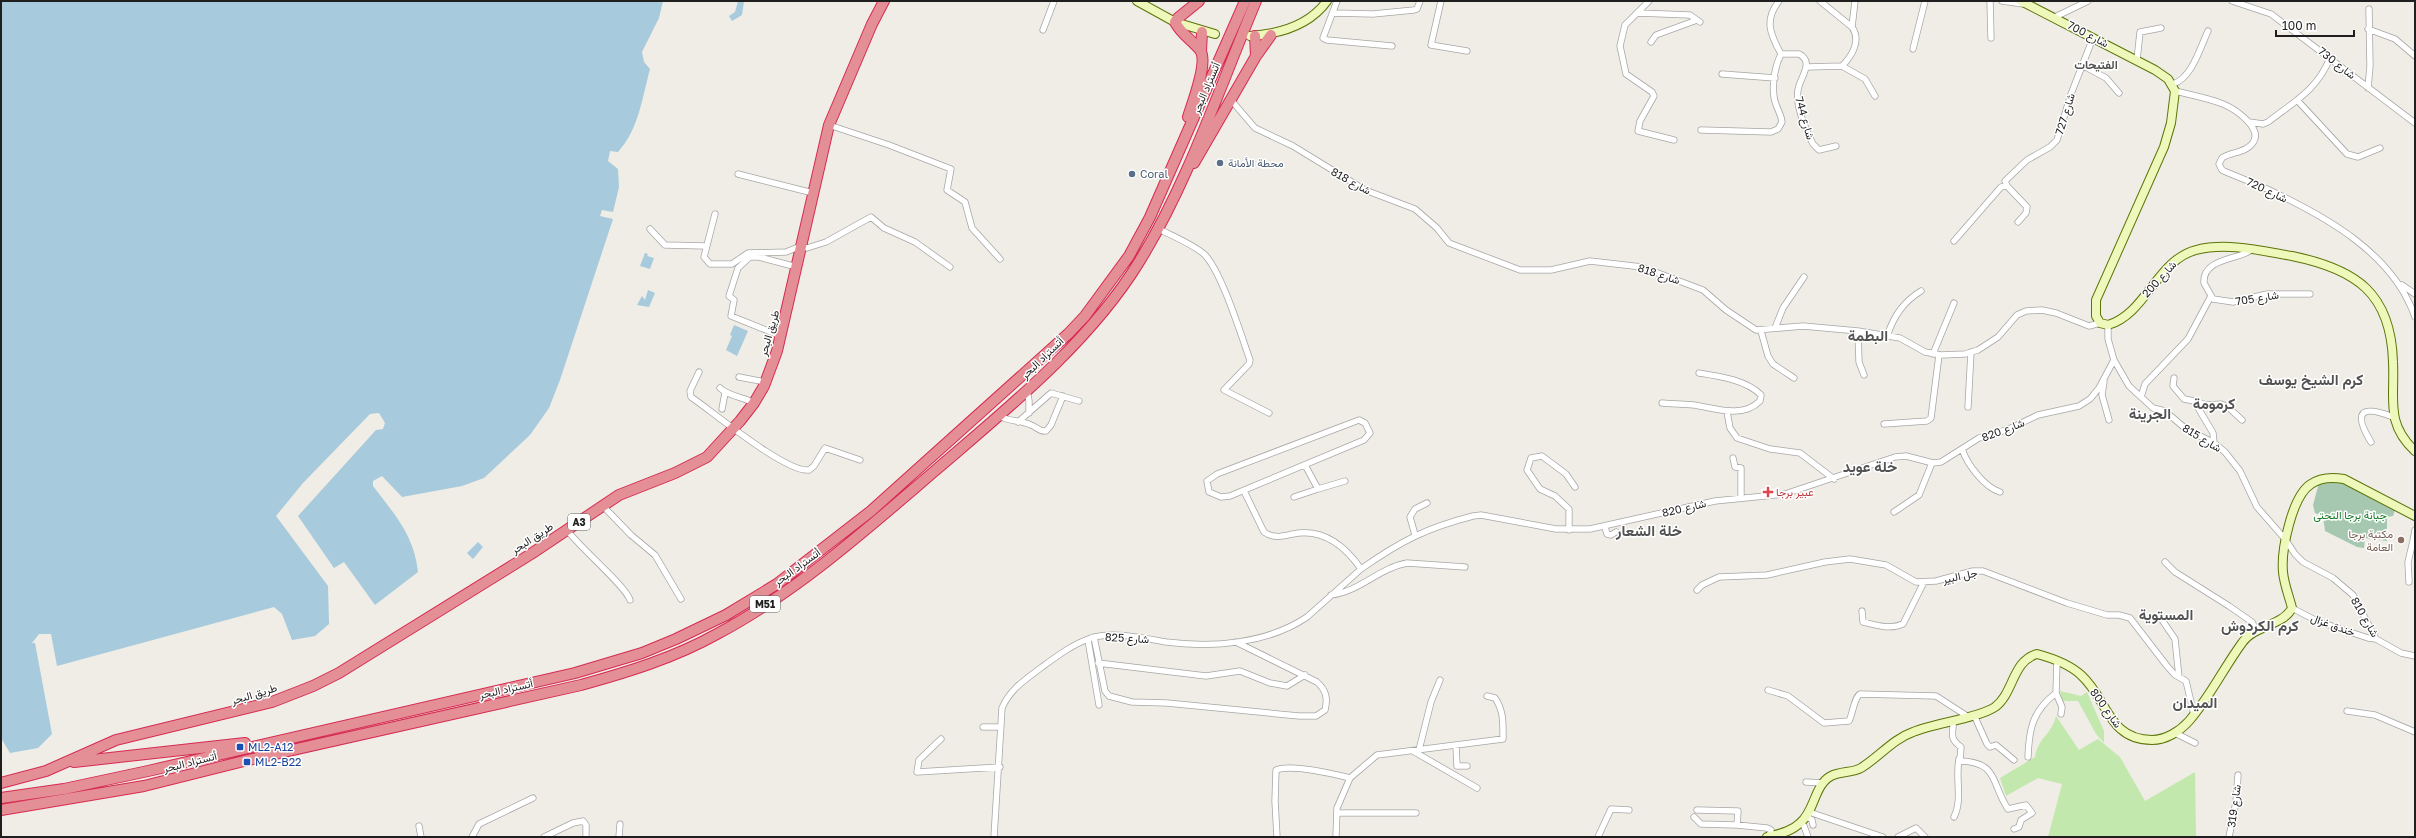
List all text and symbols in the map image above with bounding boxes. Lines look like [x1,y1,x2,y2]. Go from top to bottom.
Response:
scale bar [2276,12,2354,38]
street label: شارع 700 [2065,18,2111,51]
text: 100 m [2282,18,2316,33]
street label: شارع 730 [2315,44,2359,83]
district label: الفتيحات [2074,57,2118,72]
street label: أتستراد البحر [1189,60,1223,117]
street label: شارع 727 [2052,91,2079,137]
street label: شارع 744 [1791,95,1818,142]
place label: محطة الأمانة [1228,156,1284,169]
marker: محطة الأمانة [1215,158,1225,168]
street label: شارع 818 [1328,164,1374,199]
place label: Coral [1140,167,1168,180]
marker: Coral [1127,169,1137,179]
street label: شارع 720 [2244,174,2290,207]
street label: شارع 200 [2139,257,2180,301]
street label: شارع 818 [1636,261,1682,288]
street label: شارع 705 [2234,288,2280,309]
street label: طريق البحر [755,308,782,359]
district label: البطمة [1848,326,1888,345]
street label: أتستراد البحر [1017,334,1067,383]
district label: كرم الشيخ يوسف [2259,370,2363,390]
district label: كرمومة [2193,394,2236,413]
district label: الجرينة [2129,404,2171,423]
street label: شارع 820 [1980,415,2027,445]
street label: شارع 815 [2179,421,2224,456]
district label: خلة عويد [1843,457,1897,476]
place label: عبير برجا [1776,485,1814,499]
marker: عبير برجا [1763,487,1773,497]
street label: شارع 820 [1661,496,1708,521]
park label: جبانة برجا التحتى [2313,508,2387,522]
road number: A3 [568,514,590,530]
street label: طريق البحر [507,519,556,557]
district label: خلة الشعار [1615,521,1682,540]
place label: مكتبة برجا العامة [2348,527,2393,553]
marker: مكتبة برجا العامة [2396,535,2406,545]
street label: أتستراد البحر [770,545,824,589]
street label: جل البير [1940,565,1979,587]
street label: شارع 810 [2347,595,2382,640]
road number: M51 [750,596,780,612]
district label: المستوية [2139,605,2193,624]
street label: خندق غزال [2309,611,2357,639]
district label: كرم الكردوش [2221,616,2299,636]
street label: شارع 825 [1104,630,1150,647]
street label: أتستراد البحر [477,676,535,702]
street label: طريق البحر [228,680,279,708]
street label: شارع 800 [2086,686,2125,731]
district label: الميدان [2173,693,2217,712]
place label: ML2-A12 [248,740,293,753]
marker: ML2-A12 [235,742,245,752]
street label: أتستراد البحر [161,749,219,776]
place label: ML2-B22 [255,755,301,768]
marker: ML2-B22 [242,757,252,767]
street label: شارع 319 [2224,783,2245,829]

